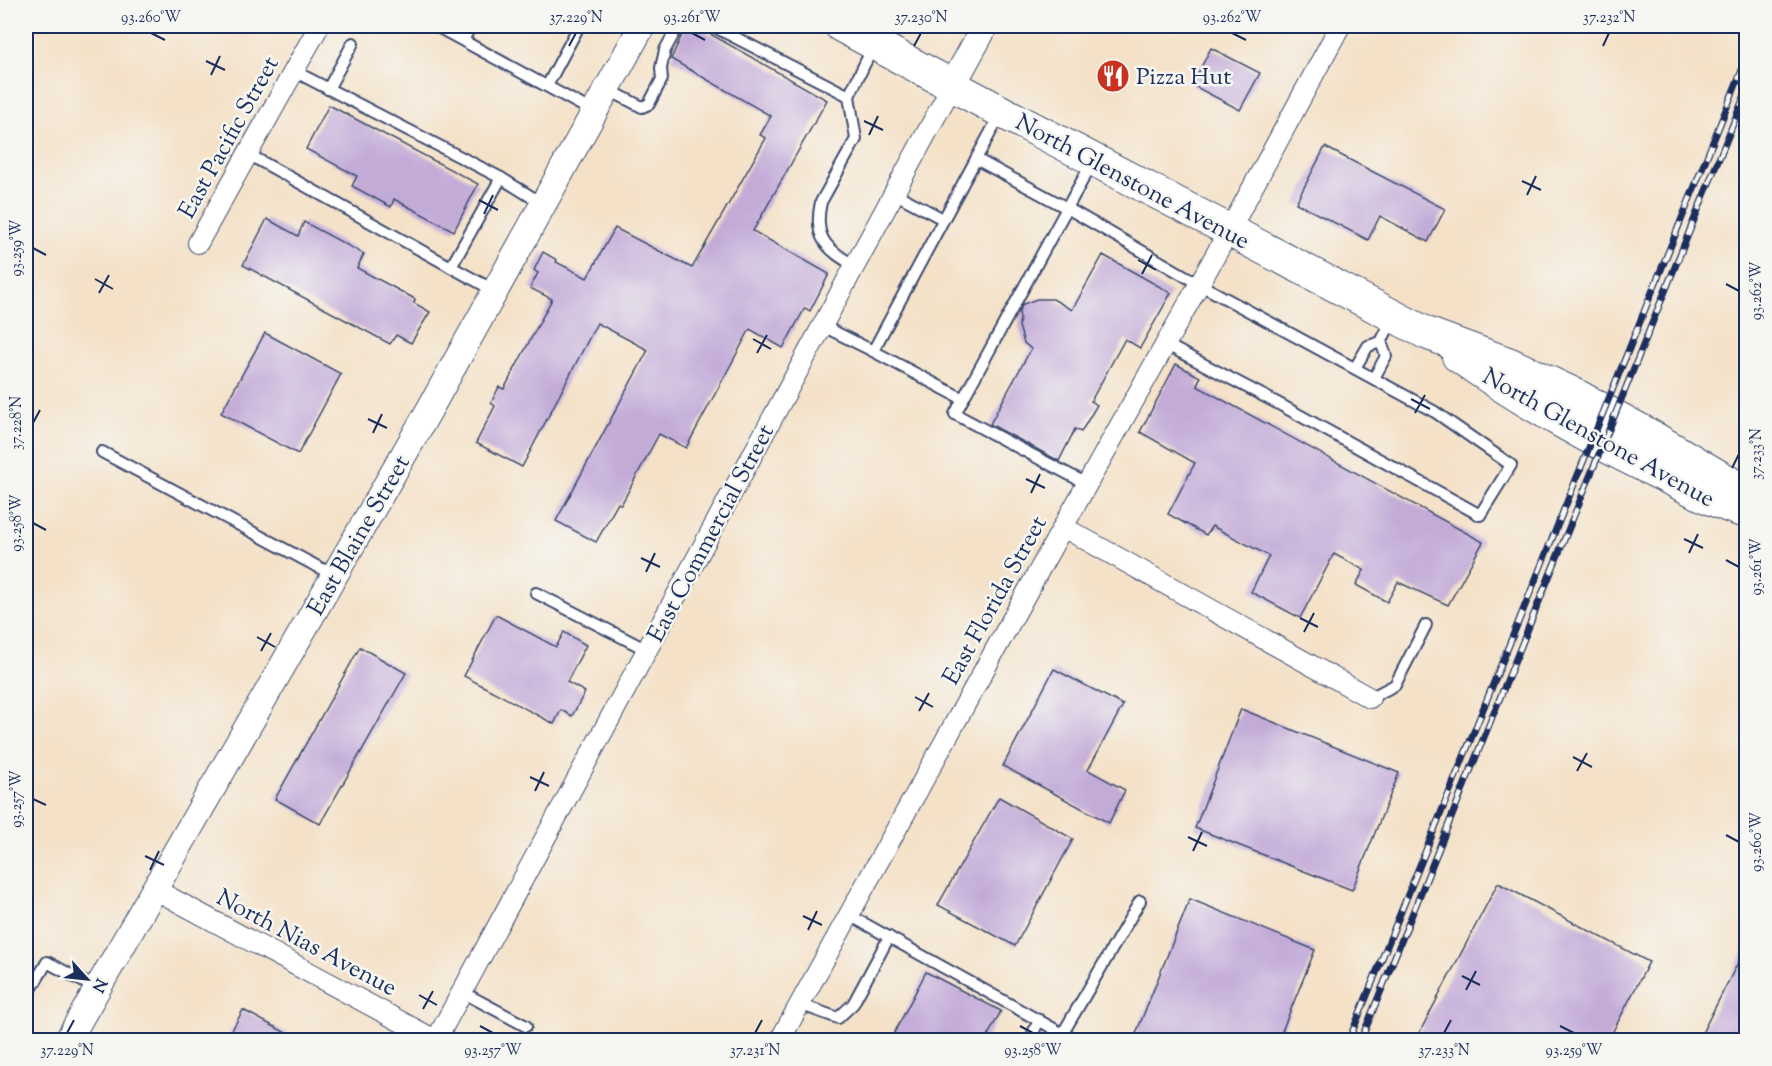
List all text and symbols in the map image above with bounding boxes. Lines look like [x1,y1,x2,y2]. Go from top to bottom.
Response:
text: 93.260°W [121,8,181,29]
text: 37.229°N [549,8,603,29]
text: 93.261°W [663,8,721,29]
text: 37.230°N [894,8,948,29]
text: 93.262°W [1203,8,1262,29]
text: 37.232°N [1583,8,1635,29]
street label: East Pacific Street [171,51,288,225]
restaurant icon: Pizza Hut [1095,58,1131,94]
place label: Pizza Hut [1136,61,1231,95]
street label: North Glenstone Avenue [1009,106,1255,259]
text: 93.259°W [7,219,28,276]
text: 93.262°W [1747,261,1768,320]
street label: North Glenstone Avenue [1476,361,1720,517]
text: 37.228°N [7,396,28,450]
street label: East Commercial Street [640,419,784,649]
text: 37.233°N [1747,428,1768,480]
street label: East Blaine Street [300,450,419,622]
text: 93.258°W [7,494,28,552]
street label: East Florida Street [935,510,1056,692]
text: 93.261°W [1747,538,1768,596]
text: 93.257°W [7,770,28,828]
text: 93.260°W [1747,812,1768,872]
street label: North Nias Avenue [210,882,402,1006]
north arrow [57,949,117,1009]
text: N [85,974,111,996]
text: 37.229°N [40,1041,94,1062]
text: 93.257°W [464,1041,522,1062]
text: 37.231°N [730,1041,780,1062]
text: 93.258°W [1004,1041,1062,1062]
text: 37.233°N [1418,1041,1470,1062]
text: 93.259°W [1546,1041,1603,1062]

